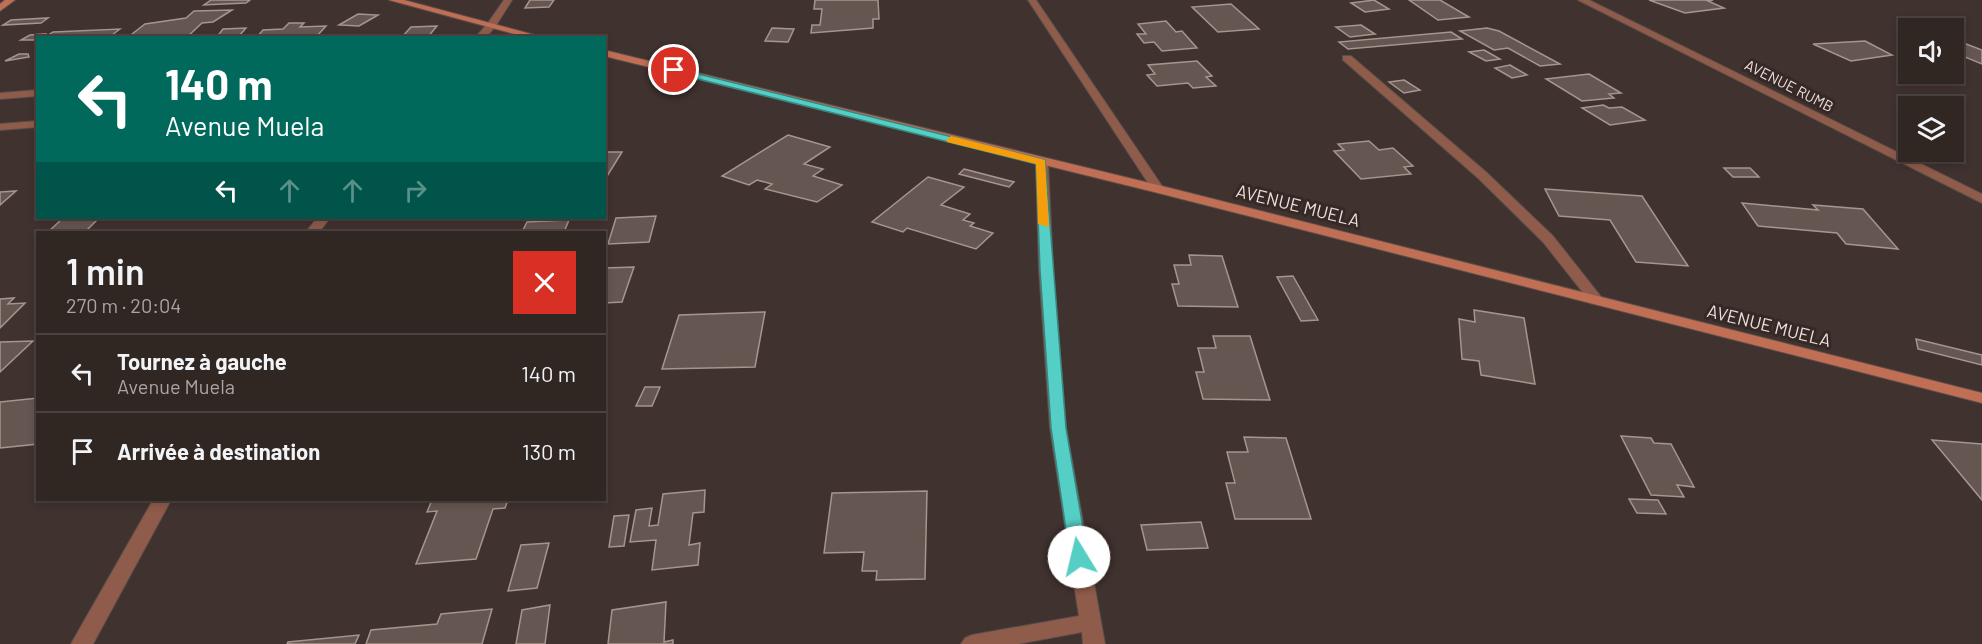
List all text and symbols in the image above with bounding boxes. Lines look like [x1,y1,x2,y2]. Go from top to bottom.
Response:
map controls [1898,18,1964,162]
button: sound [1898,18,1964,84]
pin [648,44,699,95]
icon: arrive [657,53,690,86]
street label: AVENUE RUMB [1742,55,1837,115]
text: 140 m [165,58,273,108]
icon: left [66,60,144,138]
button: layers [1898,96,1964,162]
text: Avenue Muela [165,109,324,141]
icon: left [210,174,243,207]
icon: ahead [273,174,306,207]
icon: ahead [336,174,369,207]
icon: right [399,174,432,207]
street label: AVENUE MUELA [1234,179,1363,231]
text: 1 min [66,249,145,292]
button: close [513,251,576,314]
text: 270 m · 20:04 [66,293,181,317]
street label: AVENUE MUELA [1705,299,1834,351]
text: Tournez à gauche [117,348,287,374]
icon: left [66,357,99,390]
text: 140 m [521,360,576,386]
text: Avenue Muela [117,374,235,398]
icon: arrive [66,435,99,468]
text: Arrivée à destination [117,438,320,464]
text: 130 m [522,438,576,464]
position arrow [1047,525,1111,589]

